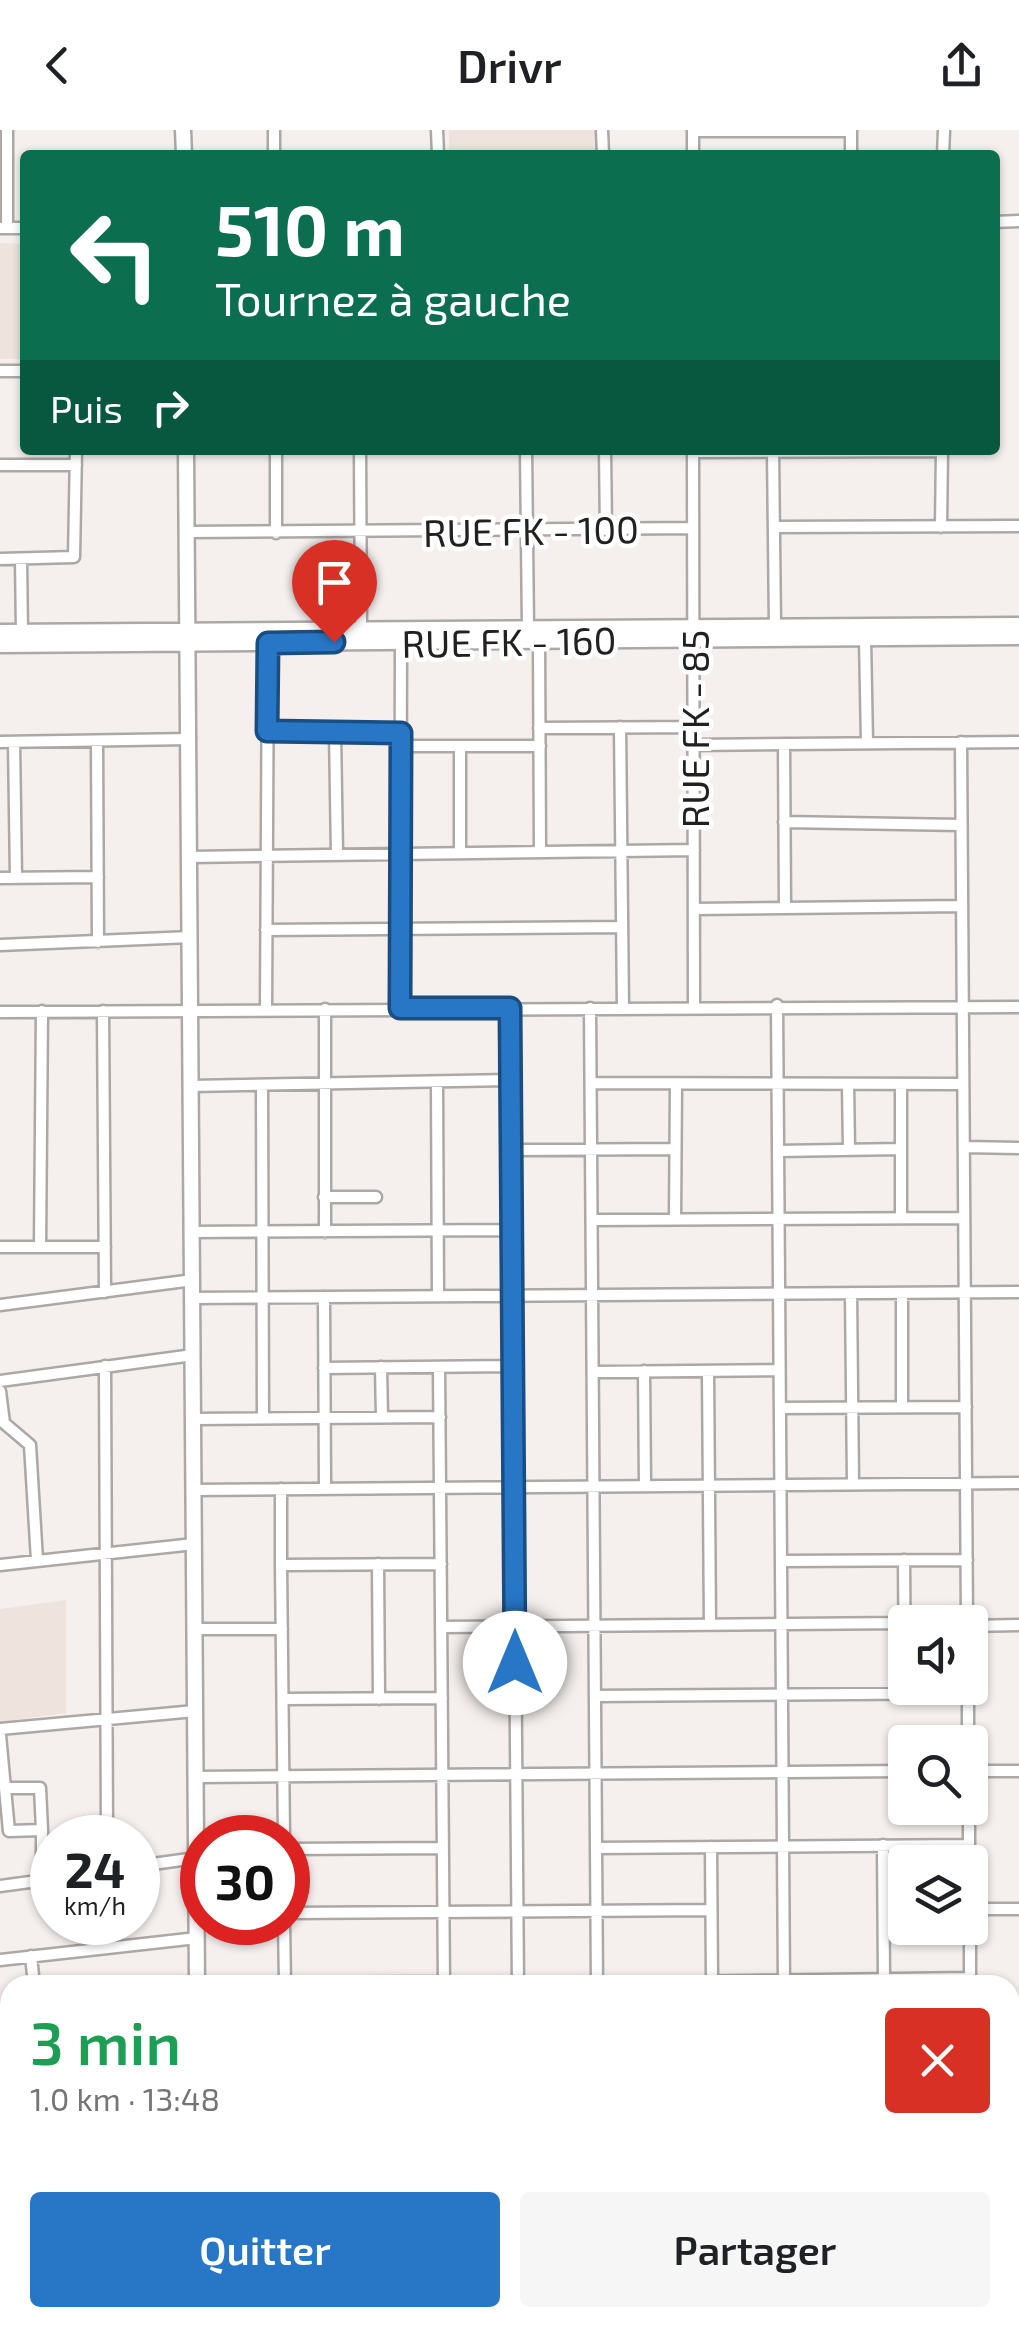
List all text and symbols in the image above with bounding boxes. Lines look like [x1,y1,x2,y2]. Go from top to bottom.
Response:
icon: back [30,38,85,93]
text: Drivr [457,38,562,92]
icon: share [934,38,989,93]
text: 510 m [215,186,405,270]
icon: left [50,190,180,320]
text: Tournez à gauche [215,271,571,325]
icon: right [143,380,198,435]
text: Puis [50,385,123,431]
street label: RUE FK - 100 [423,505,639,555]
pin [292,540,377,643]
icon: arrive [307,555,362,610]
street label: RUE FK - 160 [401,616,617,666]
street label: RUE FK - 85 [671,630,717,828]
map controls [888,1605,988,1945]
button: sound [888,1605,988,1705]
position arrow [463,1611,567,1715]
button: search [888,1725,988,1825]
speed limit sign: 30 [180,1815,310,1945]
text: 24 [65,1838,125,1898]
button: layers [888,1845,988,1945]
text: km/h [64,1890,126,1920]
text: 3 min [30,2005,181,2077]
button: close [885,2008,990,2113]
text: 1.0 km · 13:48 [30,2079,220,2117]
button: Quitter [30,2192,500,2307]
button: Partager [520,2192,990,2307]

